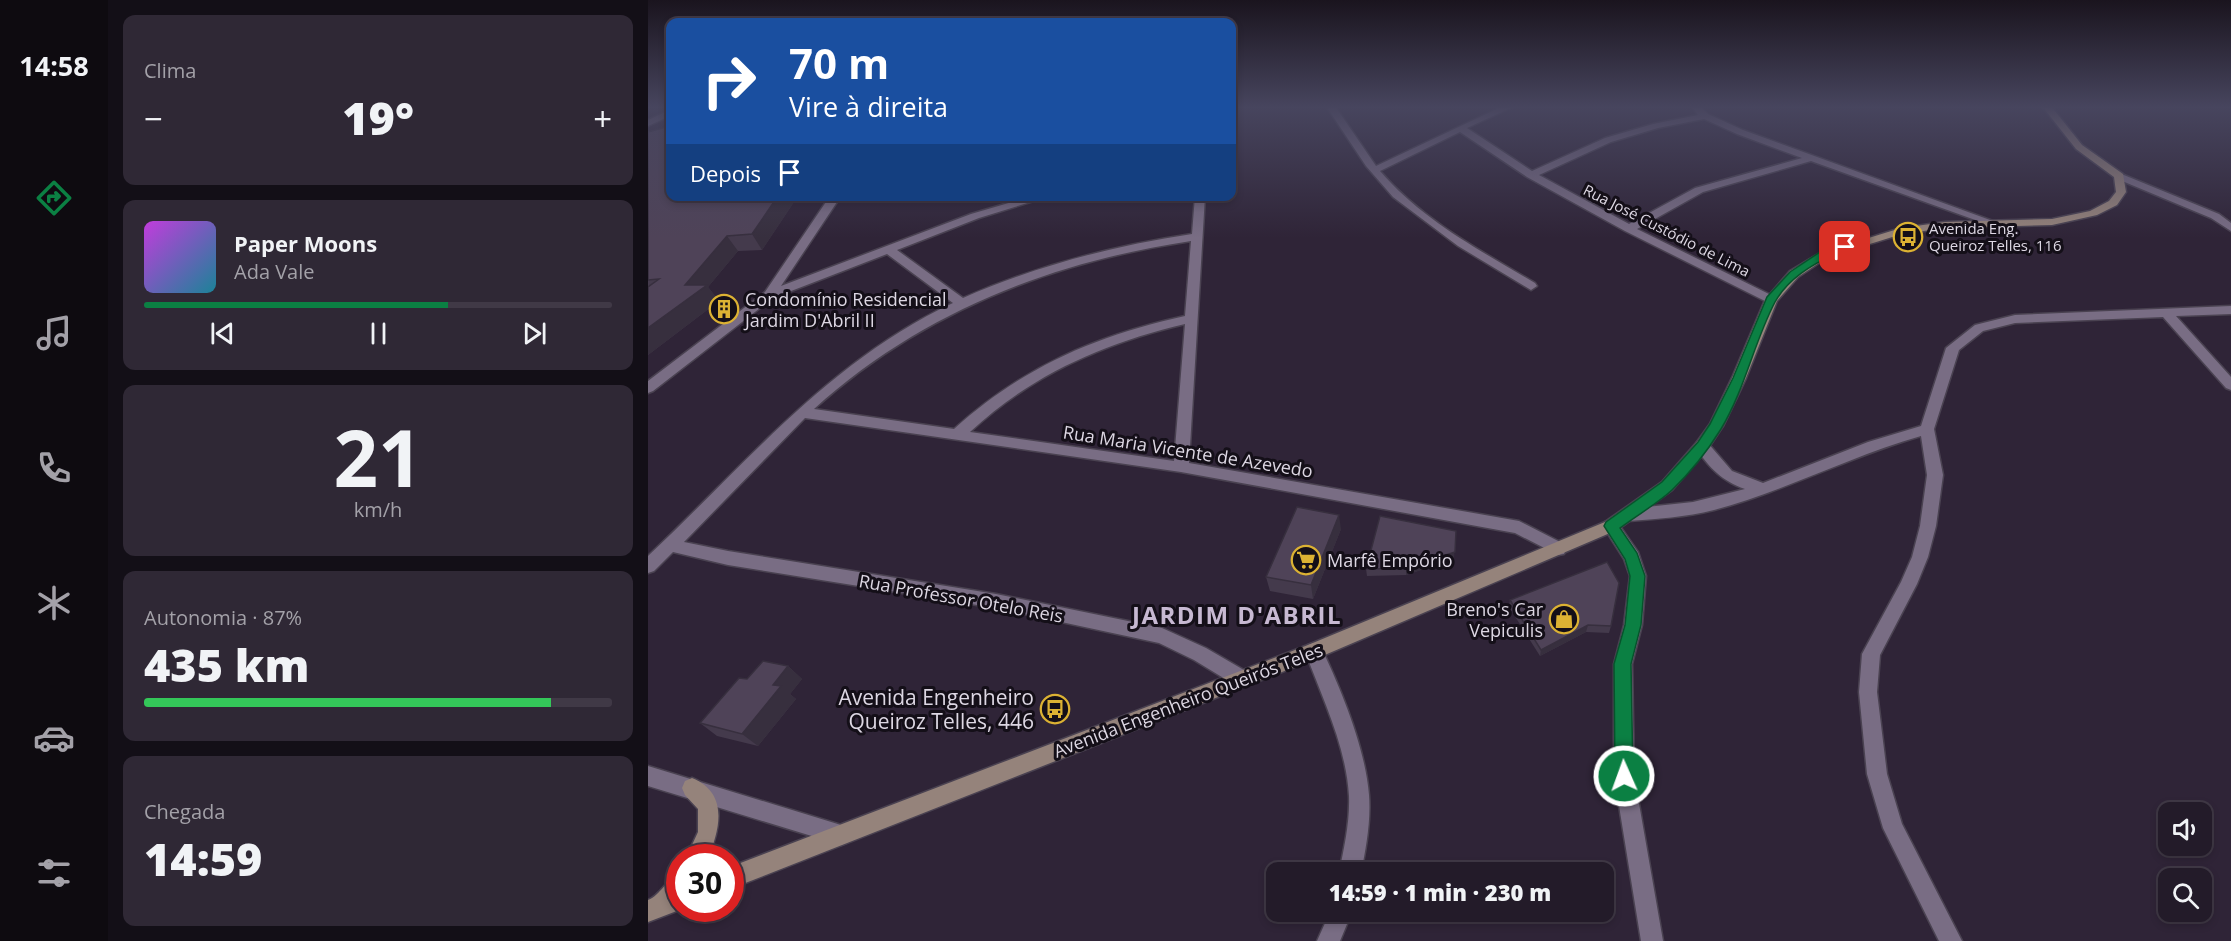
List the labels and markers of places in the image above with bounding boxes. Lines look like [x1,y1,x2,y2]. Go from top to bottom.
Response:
place label: Avenida Eng. Queiroz Telles, 116 [1929,218,2062,255]
pin [1819,221,1870,272]
bus stop icon: Avenida Eng. Queiroz Telles, 116 [1892,221,1924,253]
place label: Condomínio Residencial Jardim D'Abril II [743,287,947,332]
building icon: Condomínio Residencial Jardim D'Abril II [708,293,740,325]
supermarket icon: Marfê Empório [1290,544,1322,576]
place label: Marfê Empório [1327,548,1453,572]
place label: Breno's Car Vepiculis [1446,597,1544,642]
shop icon: Breno's Car Vepiculis [1548,603,1580,635]
place label: Avenida Engenheiro Queiroz Telles, 446 [838,683,1034,735]
bus stop icon: Avenida Engenheiro Queiroz Telles, 446 [1039,693,1071,725]

